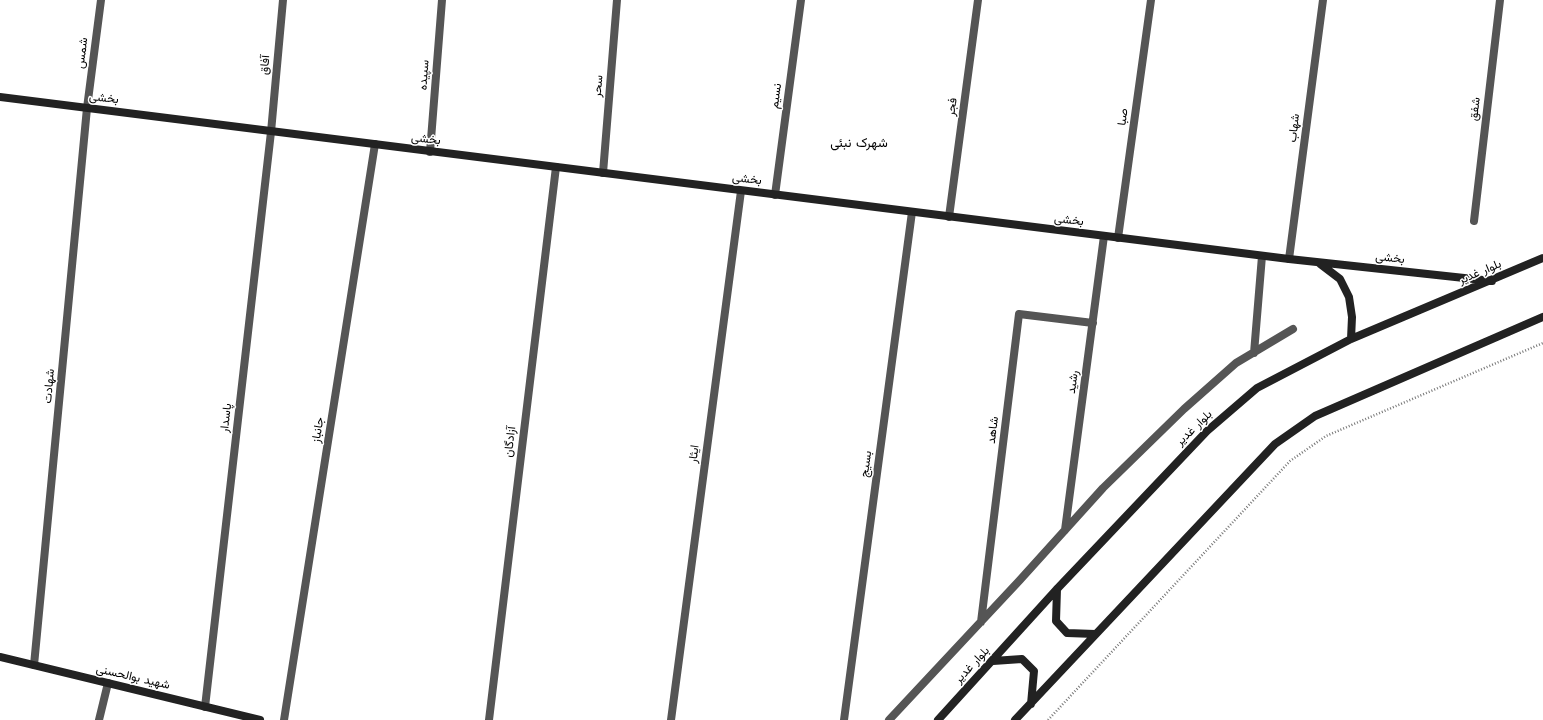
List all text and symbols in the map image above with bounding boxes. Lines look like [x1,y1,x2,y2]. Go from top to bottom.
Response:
street label: شمس [73,37,91,69]
street label: آفاق [257,55,273,75]
street label: سپیده [416,59,432,91]
street label: سحر [590,74,606,98]
street label: نسیم [767,82,785,110]
street label: بخشی [88,89,120,107]
street label: شفق [1466,96,1484,122]
street label: فجر [944,97,960,117]
street label: صبا [1115,107,1131,127]
street label: شهاب [1285,113,1303,143]
street label: بخشی [410,130,442,148]
district label: شهرک نبئی [830,135,888,151]
street label: بخشی [731,170,763,188]
street label: بخشی [1053,211,1085,229]
street label: بخشی [1375,249,1405,267]
street label: بلوار غدیر [1456,257,1504,287]
street label: شهادت [40,368,58,404]
street label: رشید [1064,369,1082,395]
street label: پاسدار [217,402,235,434]
street label: بلوار غدیر [1173,407,1215,449]
street label: جانباز [309,416,327,444]
street label: شاهد [984,416,1002,444]
street label: آزادگان [501,426,519,458]
street label: ایثار [686,444,702,464]
street label: بسیج [857,450,875,478]
street label: بلوار غدیر [951,644,993,686]
street label: شهید بوالحسنی [95,661,171,693]

